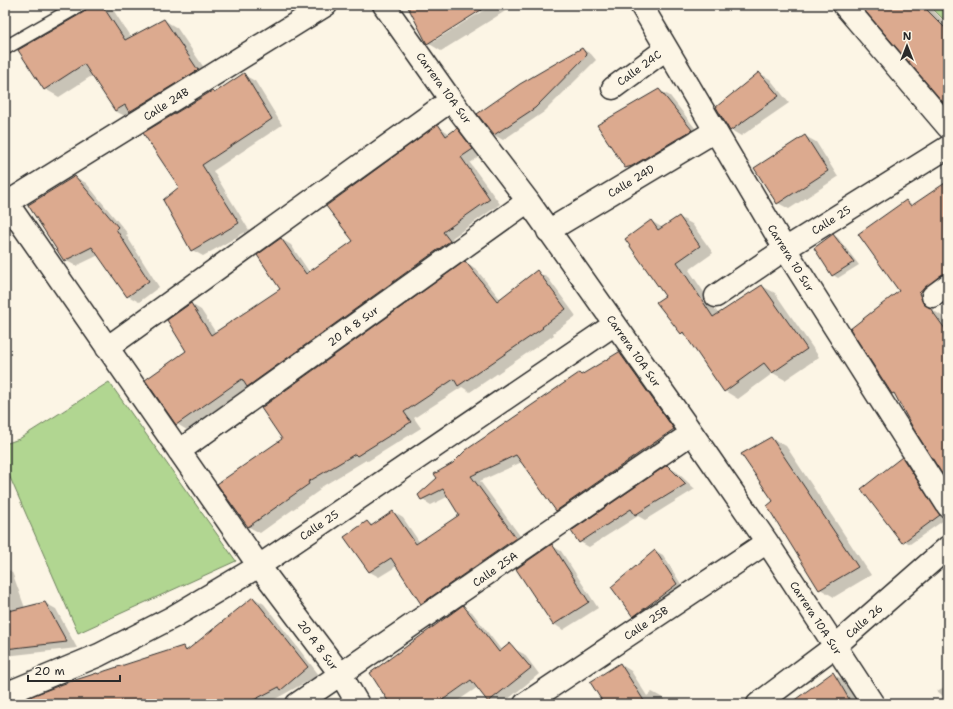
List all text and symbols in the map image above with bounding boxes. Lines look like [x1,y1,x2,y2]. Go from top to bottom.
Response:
north arrow [887,26,927,66]
text: N [903,29,912,44]
street label: Calle 24C [614,47,665,90]
street label: Carrera 10A Sur [413,50,475,127]
street label: Calle 24B [141,84,192,124]
street label: Calle 24D [605,162,657,201]
street label: Calle 25 [809,202,854,238]
street label: Carrera 10 Sur [764,222,817,295]
street label: 20 A 8 Sur [325,303,382,350]
street label: Carrera 10A Sur [603,312,664,390]
street label: Calle 25 [297,507,342,544]
street label: Calle 25A [470,548,521,590]
street label: Carrera 10A Sur [786,579,845,658]
street label: Calle 26 [842,601,886,642]
street label: Calle 25B [621,603,672,644]
street label: 20 A 8 Sur [294,617,341,674]
scale bar [28,657,120,683]
text: 20 m [34,663,65,679]

